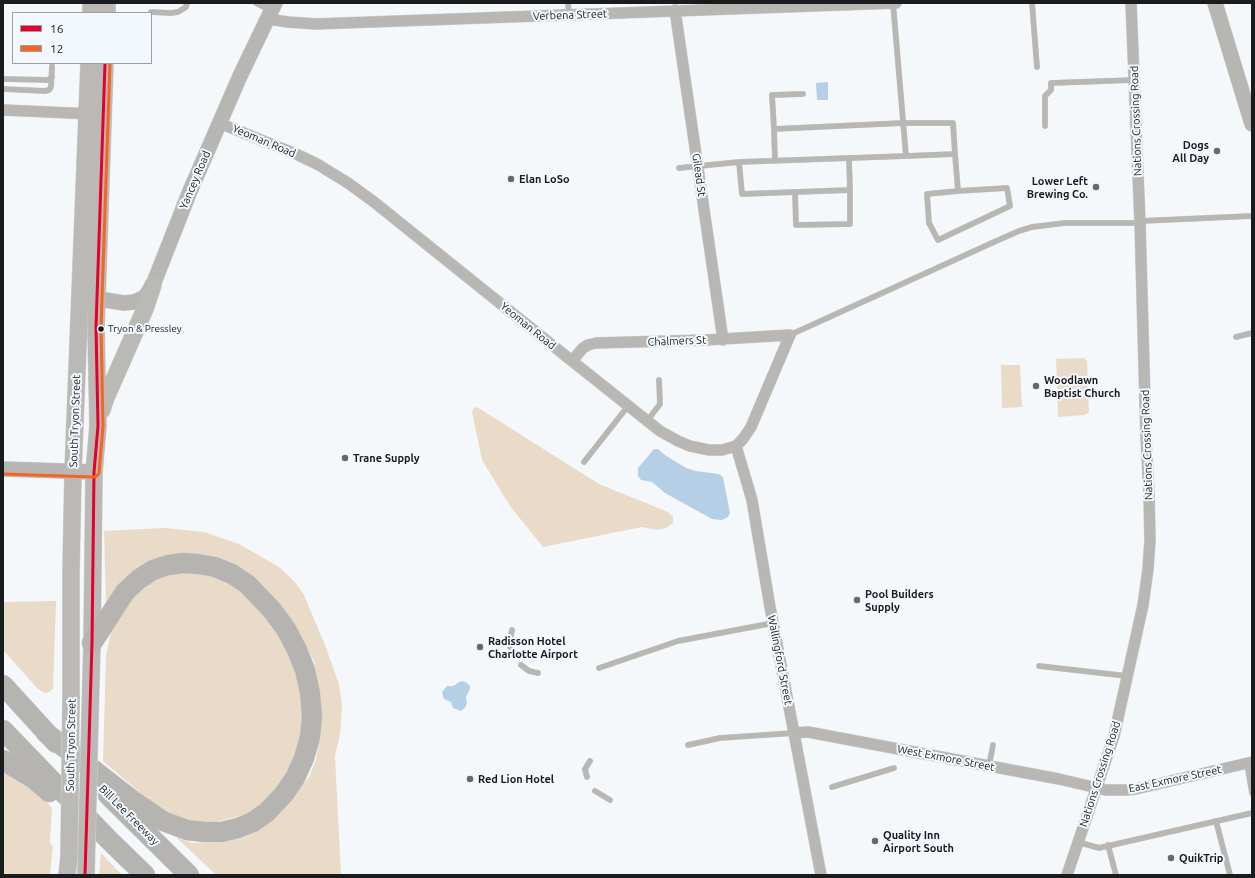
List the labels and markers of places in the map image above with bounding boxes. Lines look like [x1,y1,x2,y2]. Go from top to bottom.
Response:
place label: Dogs All Day [1172,138,1209,164]
marker: Dogs All Day [1212,146,1222,156]
place label: Elan LoSo [519,172,570,186]
marker: Elan LoSo [506,174,516,184]
place label: Lower Left Brewing Co. [1027,174,1088,200]
marker: Lower Left Brewing Co. [1091,182,1101,192]
place label: Tryon & Pressley [108,323,182,335]
marker: Tryon & Pressley [96,324,106,334]
place label: Woodlawn Baptist Church [1044,373,1120,399]
marker: Woodlawn Baptist Church [1031,381,1041,391]
place label: Trane Supply [353,451,420,465]
marker: Trane Supply [340,453,350,463]
place label: Pool Builders Supply [865,587,934,613]
marker: Pool Builders Supply [852,595,862,605]
place label: Radisson Hotel Charlotte Airport [488,634,578,660]
marker: Radisson Hotel Charlotte Airport [475,642,485,652]
place label: Red Lion Hotel [478,772,554,786]
marker: Red Lion Hotel [465,774,475,784]
place label: Quality Inn Airport South [883,828,954,854]
marker: Quality Inn Airport South [870,836,880,846]
place label: QuikTrip [1179,851,1223,865]
marker: QuikTrip [1166,853,1176,863]

